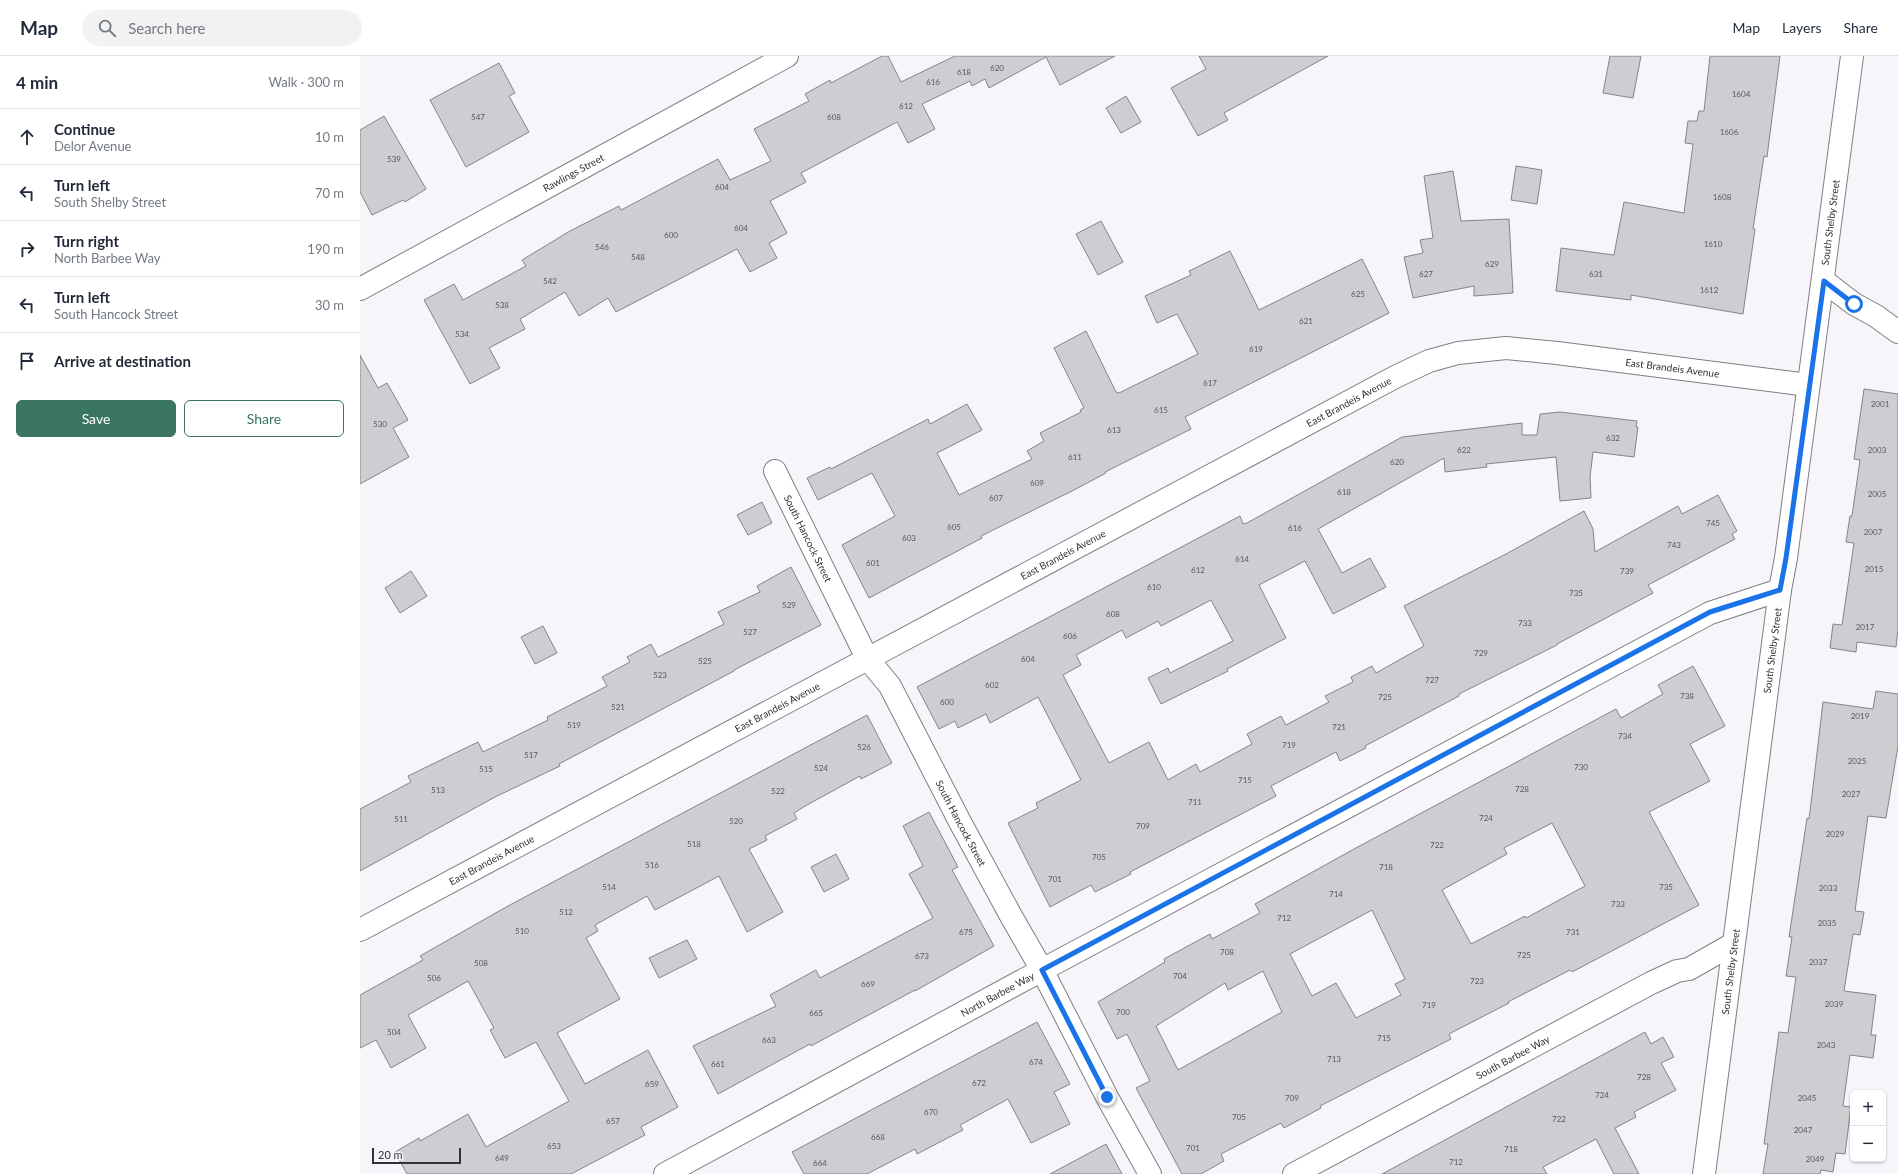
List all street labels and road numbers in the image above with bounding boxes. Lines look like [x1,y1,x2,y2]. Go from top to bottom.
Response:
street label: Rawlings Street [541,151,606,194]
street label: South Shelby Street [1819,178,1842,266]
street label: East Brandeis Avenue [1625,356,1720,380]
street label: East Brandeis Avenue [1304,374,1393,429]
street label: South Hancock Street [782,493,835,584]
street label: East Brandeis Avenue [1018,527,1108,582]
street label: South Shelby Street [1761,606,1784,694]
street label: East Brandeis Avenue [733,680,822,735]
street label: South Hancock Street [933,778,989,868]
street label: East Brandeis Avenue [447,832,536,887]
street label: South Shelby Street [1719,928,1742,1015]
street label: North Barbee Way [959,969,1037,1019]
street label: South Barbee Way [1474,1032,1552,1082]

